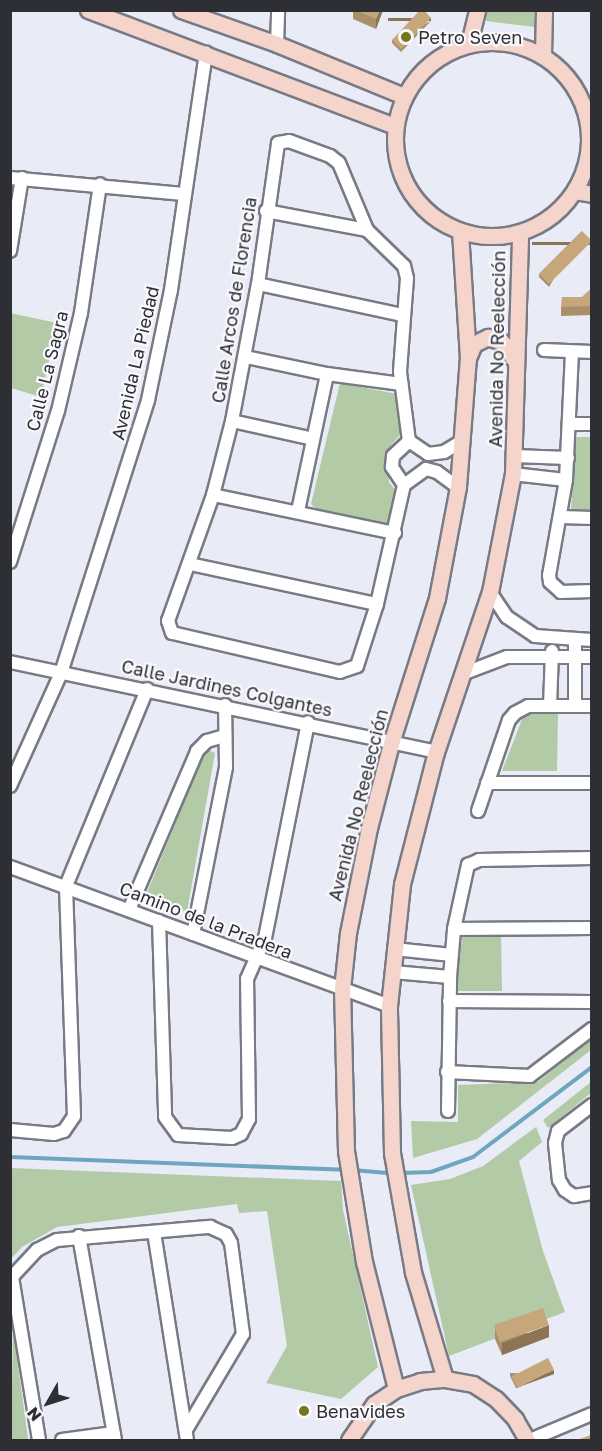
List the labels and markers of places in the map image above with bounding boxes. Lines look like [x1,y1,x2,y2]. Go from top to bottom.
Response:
place label: Petro Seven [418,26,522,48]
marker: Petro Seven [399,30,413,44]
place label: Benavides [316,1400,405,1422]
marker: Benavides [297,1404,311,1418]

